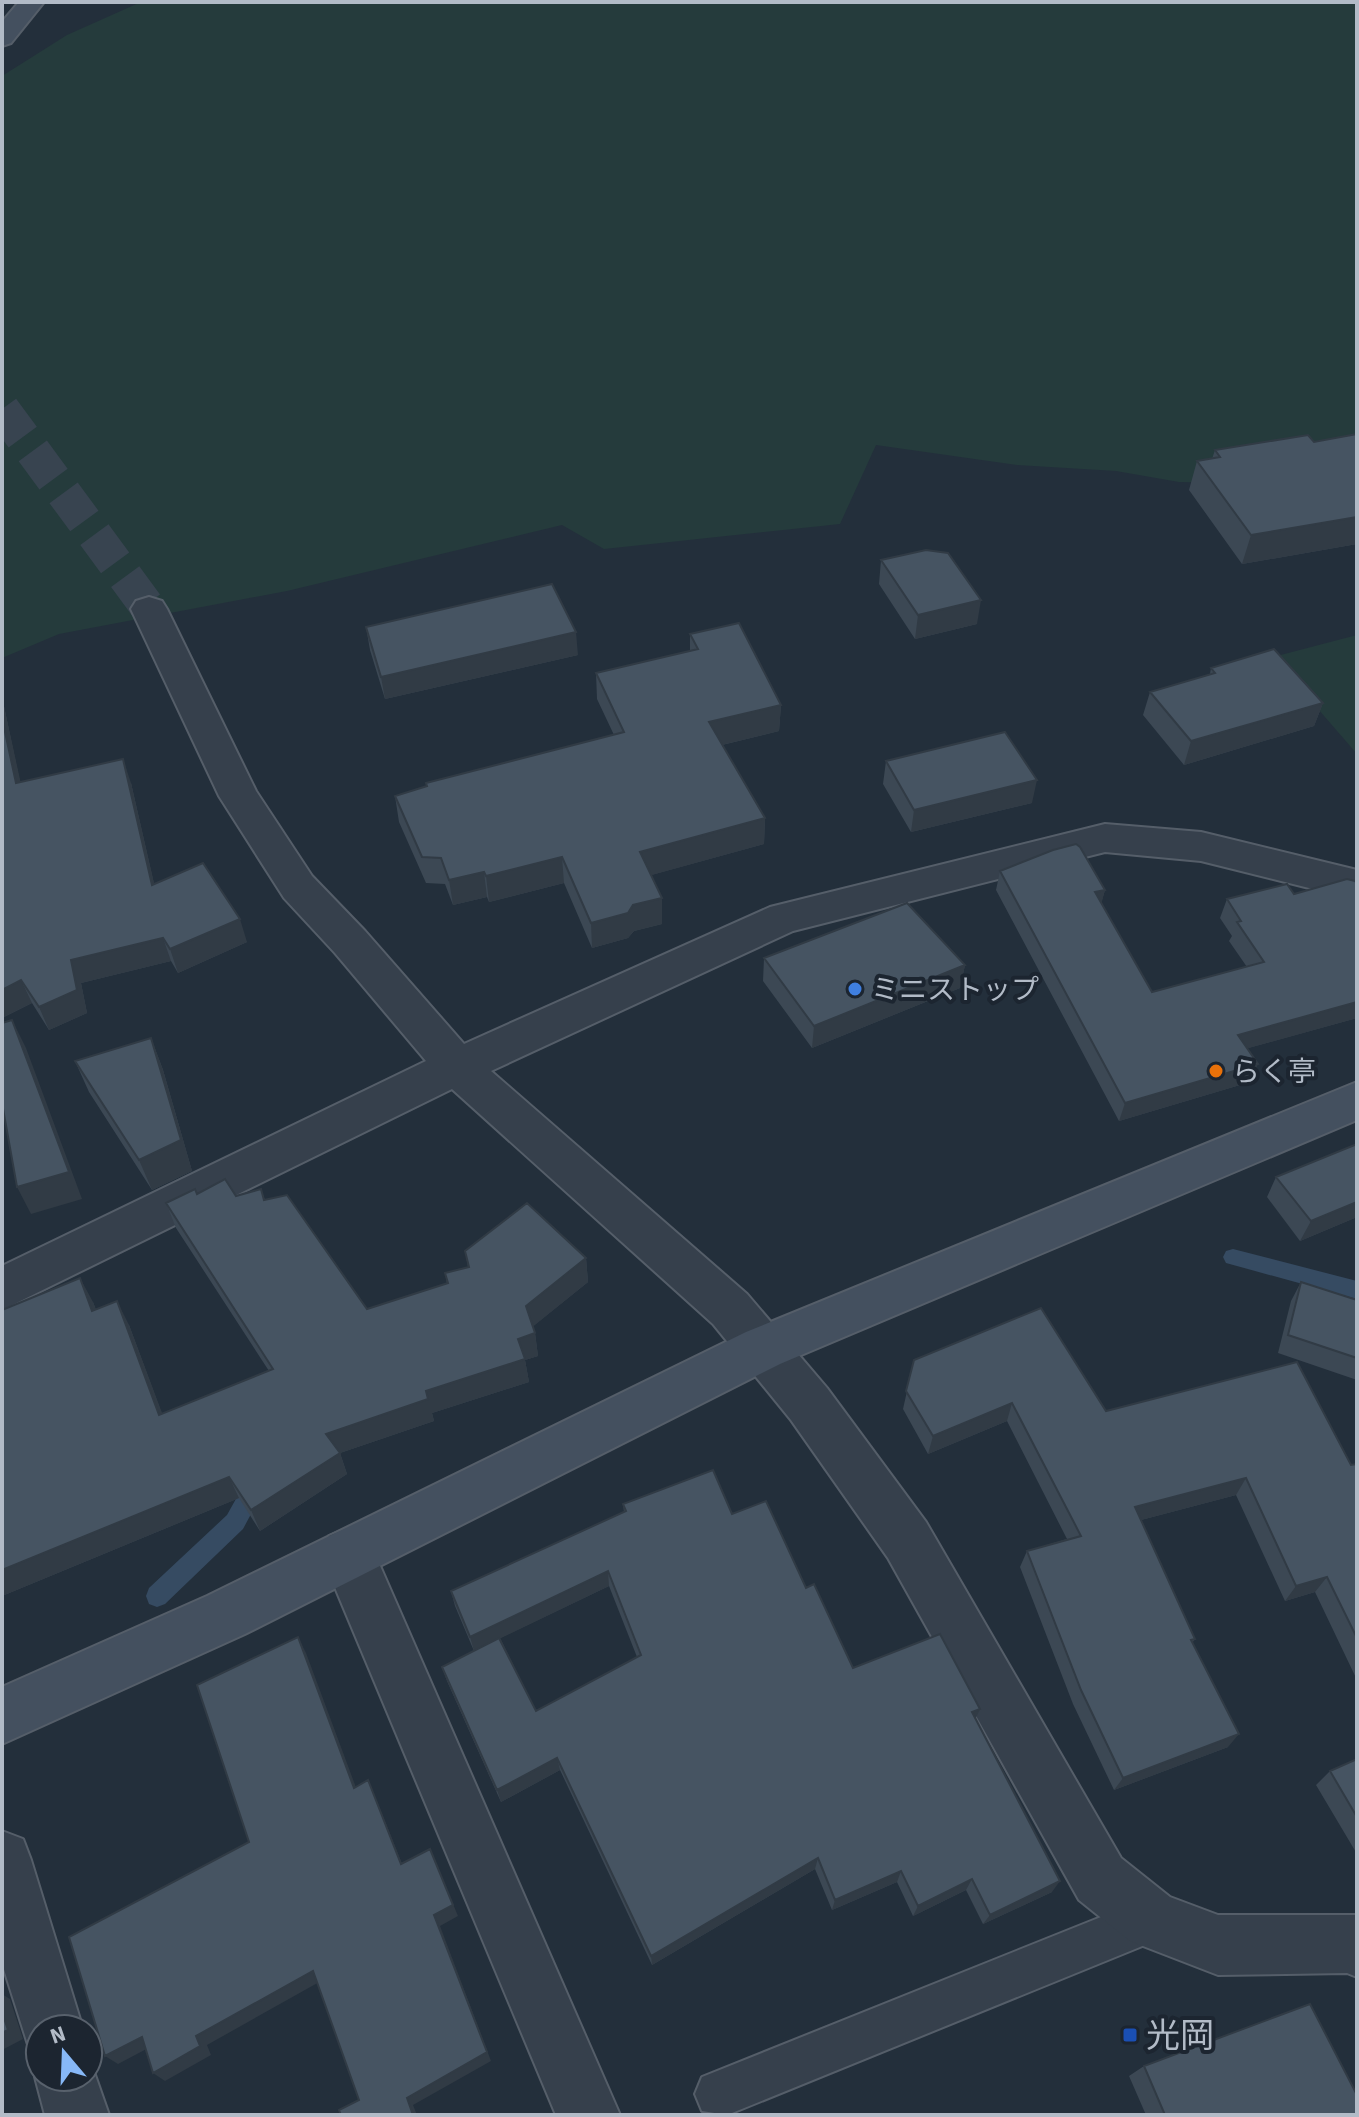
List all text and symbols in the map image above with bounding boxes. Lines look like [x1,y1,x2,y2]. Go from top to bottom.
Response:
place label: ミニストップ [871,970,1039,1010]
marker: ミニストップ [846,980,864,998]
place label: らく亭 [1232,1052,1316,1092]
marker: らく亭 [1207,1062,1225,1080]
place label: 光岡 [1146,2012,1214,2061]
north arrow [24,2013,104,2093]
text: N [46,2018,70,2053]
marker: 光岡 [1121,2026,1139,2044]

